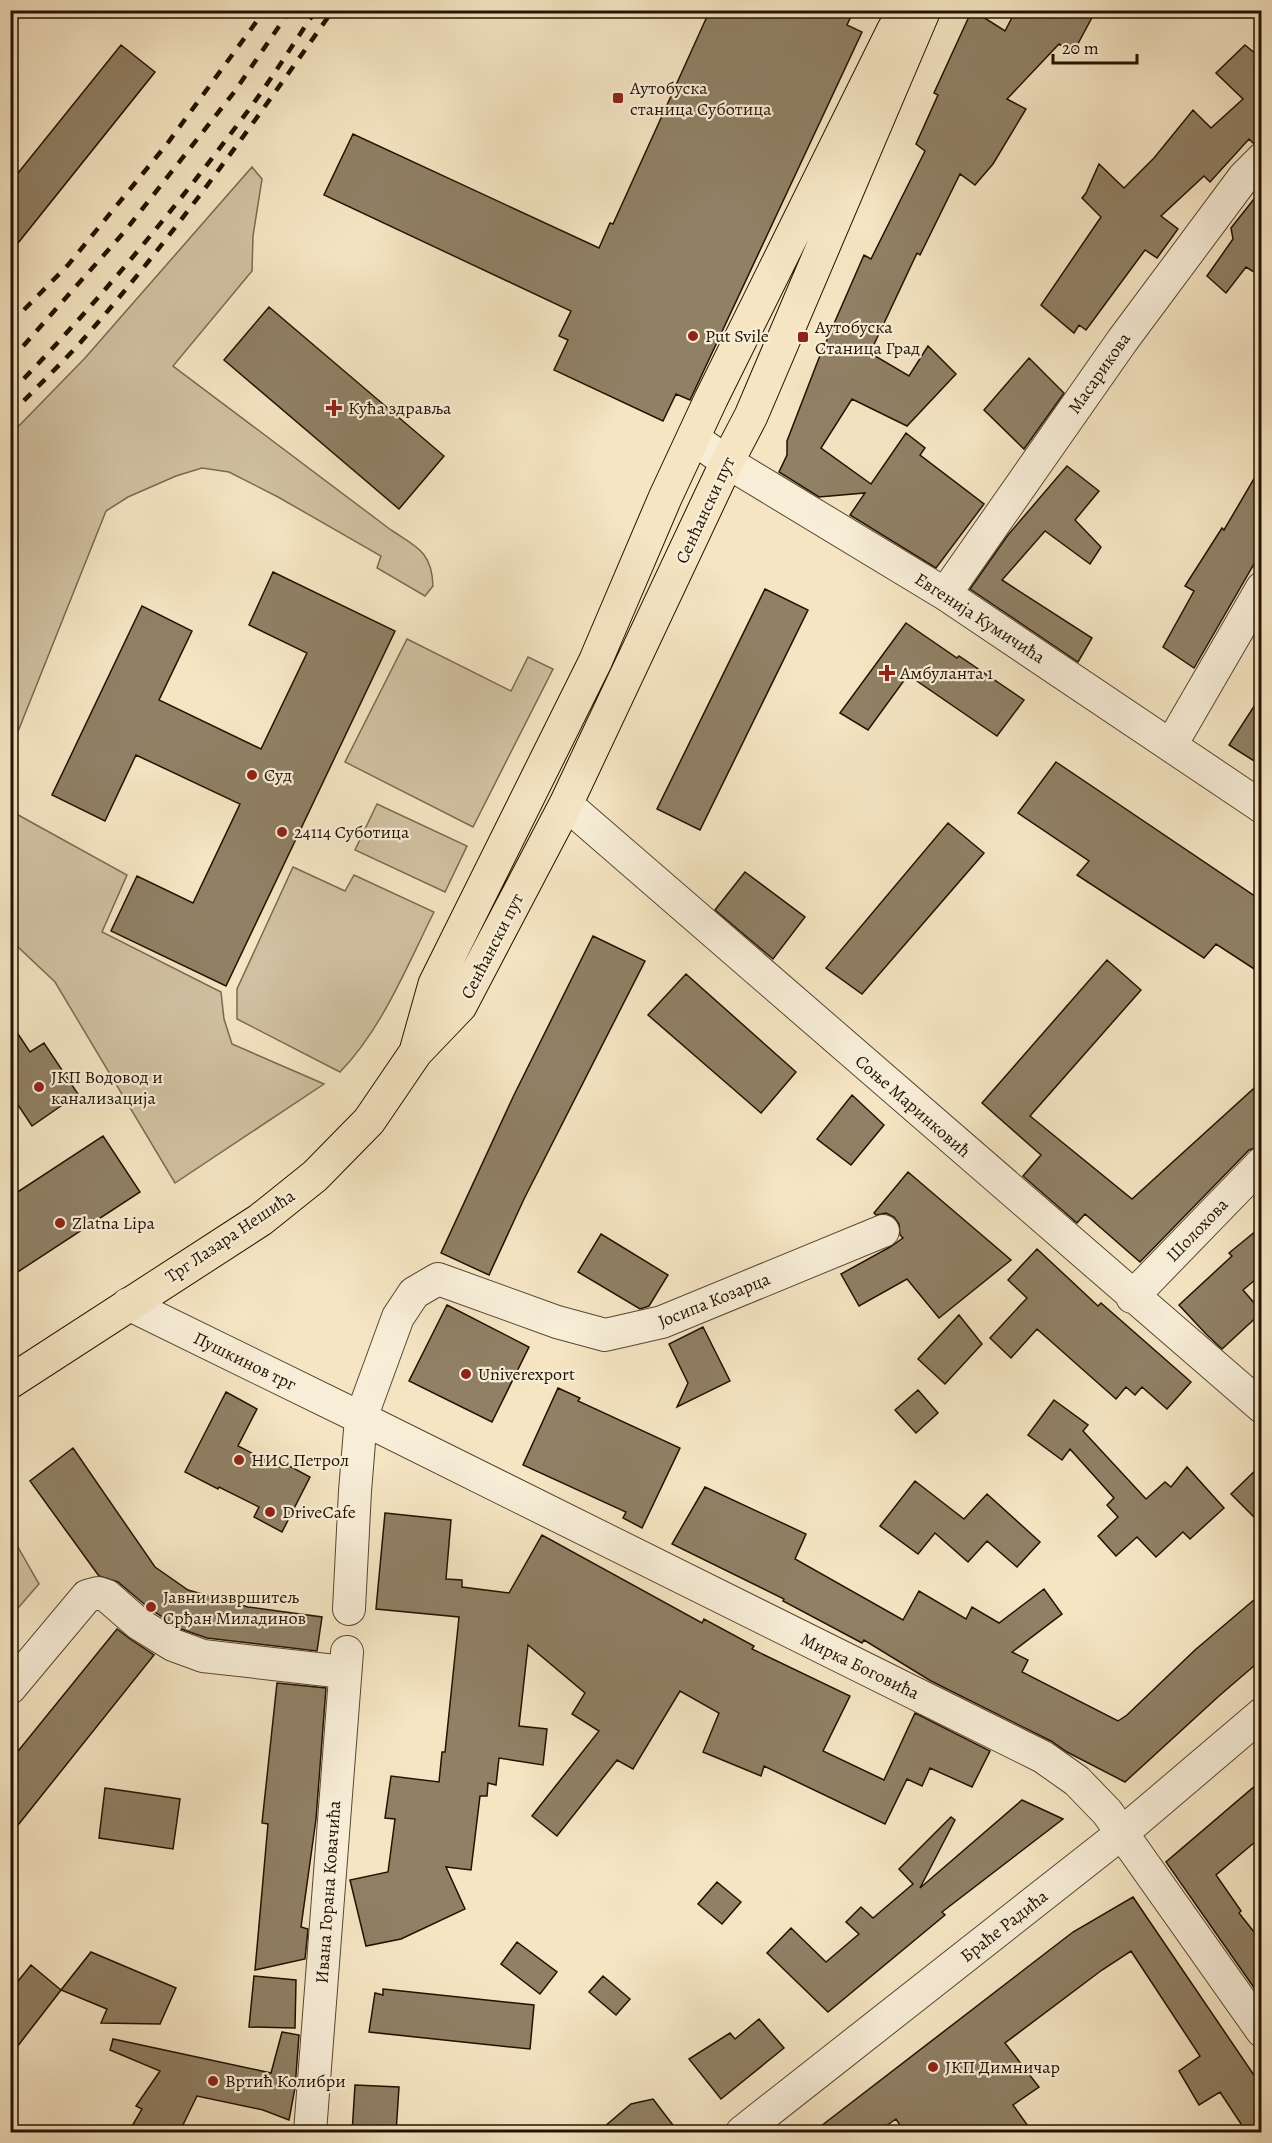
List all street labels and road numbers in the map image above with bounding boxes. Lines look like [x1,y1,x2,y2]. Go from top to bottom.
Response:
street label: Масарикова [1062,327,1136,418]
street label: Сенћански пут [670,453,740,567]
street label: Евгенија Кумичића [910,567,1050,669]
street label: Сенћански пут [455,889,529,1003]
street label: Соње Маринковић [850,1049,976,1163]
street label: Трг Лазара Нешића [160,1183,300,1288]
street label: Шолохова [1161,1192,1234,1267]
street label: Јосипа Козарца [655,1266,774,1333]
street label: Пушкинов трг [190,1326,301,1396]
street label: Мирка Боговића [797,1627,924,1705]
street label: Ивана Горана Ковачића [310,1799,346,1984]
street label: Браће Радића [955,1884,1053,1968]

